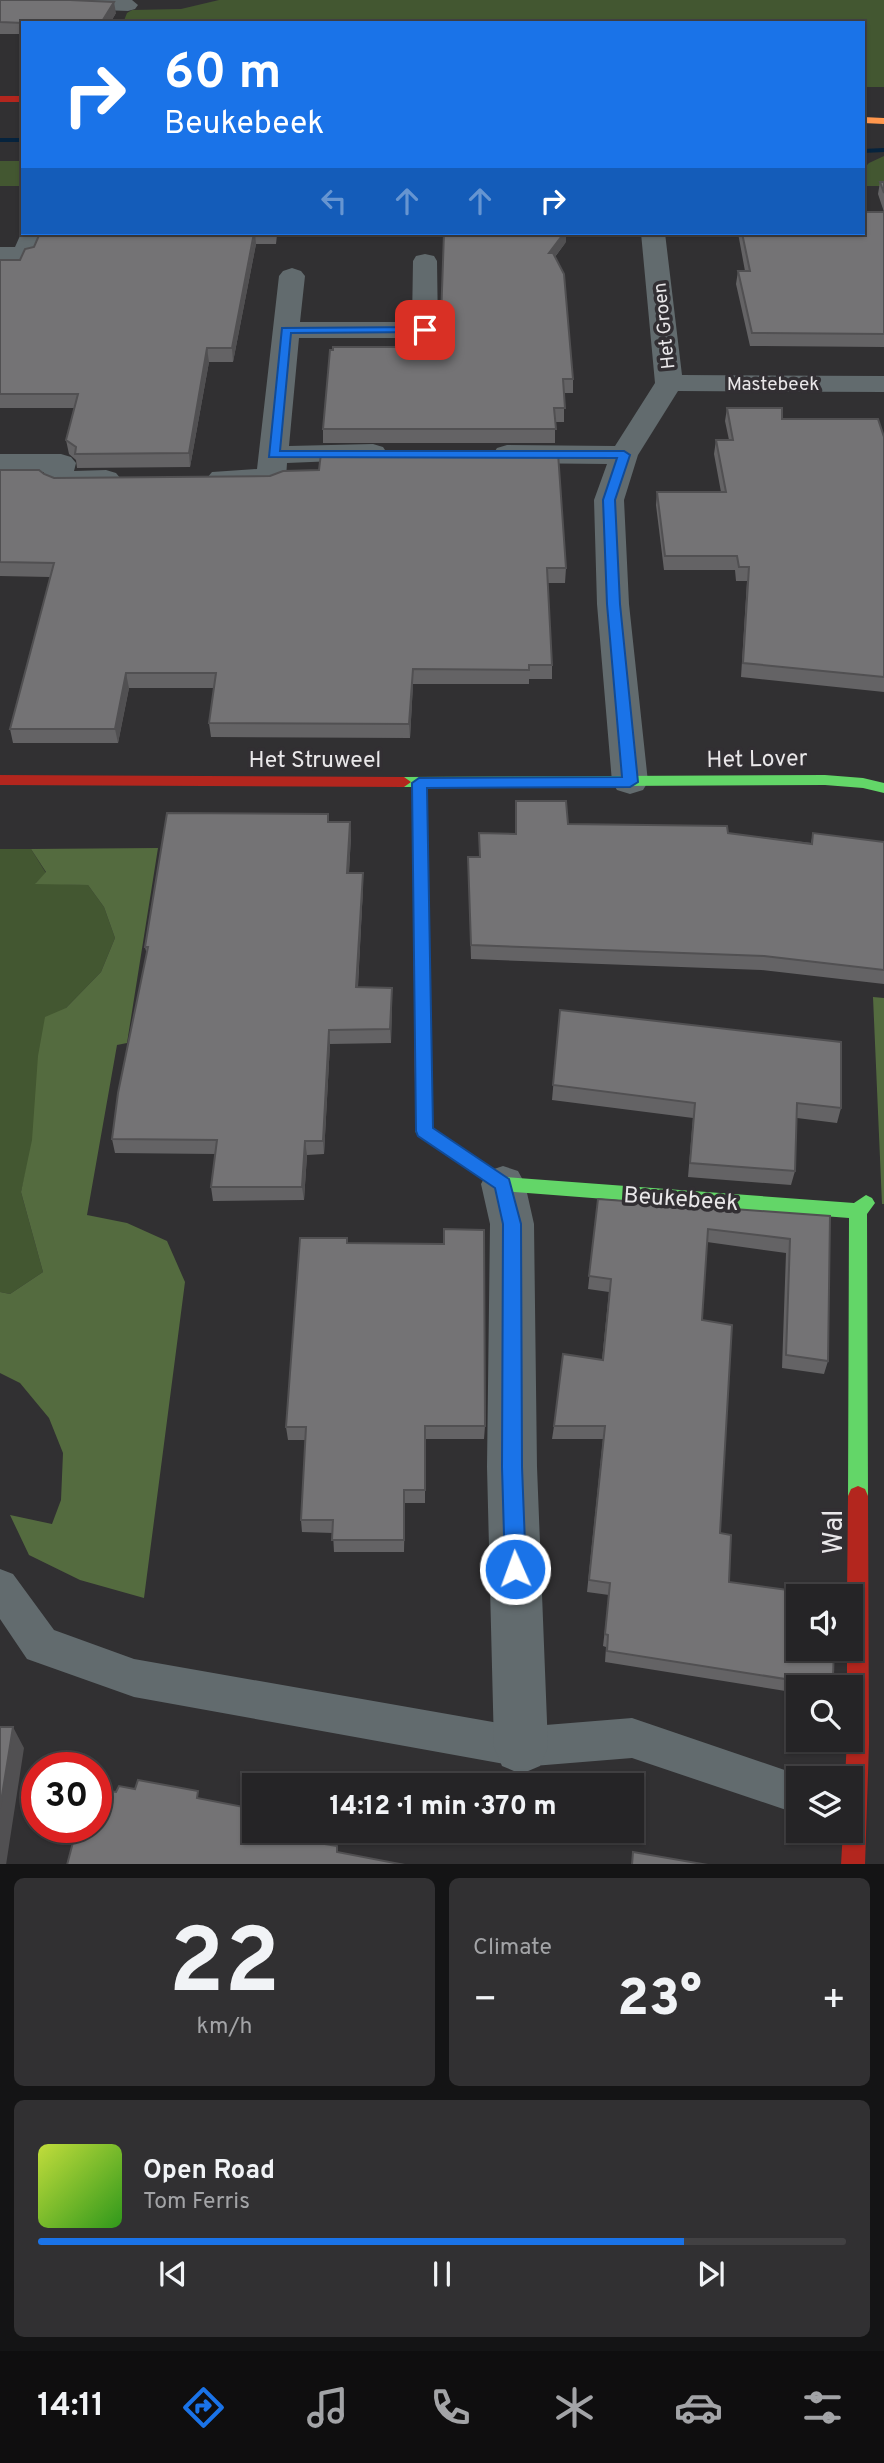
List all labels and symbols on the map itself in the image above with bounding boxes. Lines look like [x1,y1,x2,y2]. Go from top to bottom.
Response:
street label: Het Groen [649,281,681,370]
pin [395,300,455,360]
street label: Mastebeek [727,373,819,397]
street label: Het Lover [706,745,808,776]
street label: Het Struweel [249,747,381,776]
street label: Beukebeek [622,1182,739,1219]
street label: Wal [817,1510,853,1554]
position arrow [478,1532,552,1606]
speed limit sign: 30 [21,1752,112,1843]

